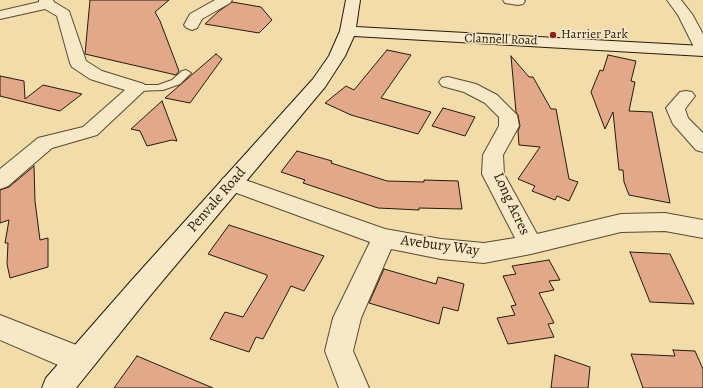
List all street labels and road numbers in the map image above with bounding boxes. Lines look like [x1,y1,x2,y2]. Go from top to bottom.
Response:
street label: Clannell Road [464,31,538,49]
street label: Penvale Road [184,164,250,236]
street label: Long Acres [489,170,533,238]
street label: Avebury Way [400,232,480,260]

